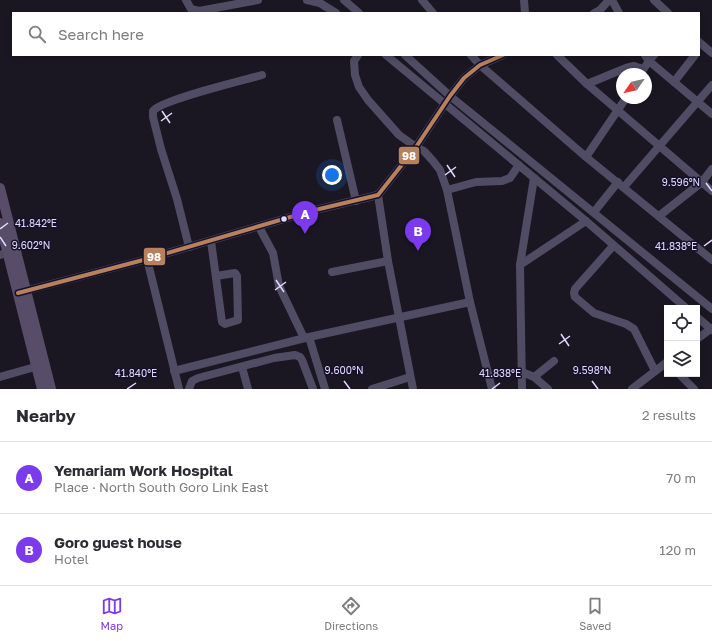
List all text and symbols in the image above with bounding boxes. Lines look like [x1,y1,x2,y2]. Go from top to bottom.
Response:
search box [12,12,700,56]
icon: search [26,23,48,45]
text: Search here [58,25,144,43]
north arrow [616,68,652,104]
line badge: 98 [398,146,420,165]
text: 98 [402,149,416,162]
your location [322,165,342,185]
text: 9.596°N [662,176,700,188]
pin: A [292,201,318,234]
unlabelled marker [279,214,289,224]
text: 41.842°E [15,217,57,229]
pin: B [405,218,431,251]
text: 9.602°N [12,239,50,251]
text: 41.838°E [655,240,697,252]
line badge: 98 [143,247,166,266]
text: 98 [147,250,161,263]
map controls [664,305,700,377]
button: locate [664,305,700,341]
button: layers [664,341,700,377]
text: 9.600°N [325,364,364,376]
text: 9.598°N [573,364,611,376]
text: 41.840°E [115,367,157,379]
text: 41.838°E [479,367,521,379]
text: Nearby [16,405,76,426]
text: 2 results [642,407,696,423]
text: Yemariam Work Hospital [54,461,233,479]
text: A [24,470,34,486]
text: 70 m [666,470,696,486]
text: Place · North South Goro Link East [54,479,269,495]
text: Goro guest house [54,533,182,551]
text: B [24,542,34,558]
text: 120 m [659,542,696,558]
text: Hotel [54,551,89,567]
tab: Map [101,595,123,632]
tab: Directions [324,595,378,632]
tab: Saved [579,595,611,632]

